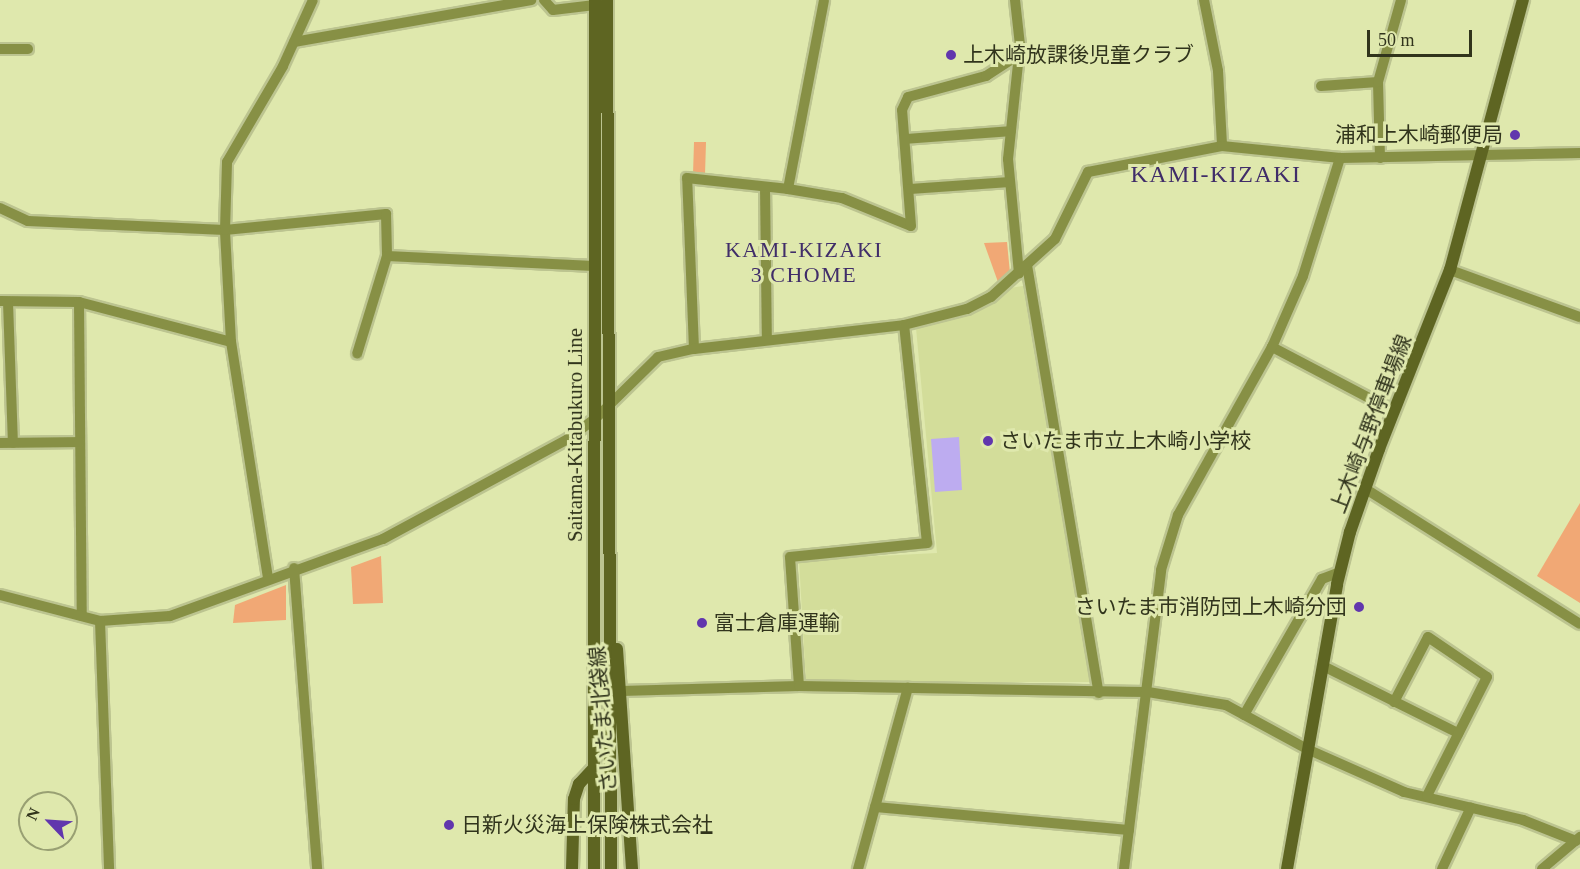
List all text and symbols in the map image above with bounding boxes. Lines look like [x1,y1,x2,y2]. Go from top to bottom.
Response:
scale bar [1370,18,1475,56]
text: 50 m [1378,30,1415,50]
place label: 上木崎放課後児童クラブ [963,42,1194,68]
marker: 上木崎放課後児童クラブ [944,48,958,62]
place label: 浦和上木崎郵便局 [1335,122,1503,148]
marker: 浦和上木崎郵便局 [1508,128,1522,142]
district label: KAMI-KIZAKI [1130,161,1302,189]
district label: KAMI-KIZAKI 3 CHOME [725,236,883,288]
street label: Saitama-Kitabukuro Line [562,328,588,542]
street label: 上木崎与野停車場線 [1325,331,1417,517]
place label: さいたま市立上木崎小学校 [1000,428,1252,454]
marker: さいたま市立上木崎小学校 [981,434,995,448]
place label: さいたま市消防団上木崎分団 [1074,594,1347,620]
marker: さいたま市消防団上木崎分団 [1352,600,1366,614]
place label: 富士倉庫運輸 [714,610,840,636]
marker: 富士倉庫運輸 [695,616,709,630]
street label: さいたま北袋線 [584,645,622,793]
north arrow [18,791,78,851]
text: N [23,805,43,823]
place label: 日新火災海上保険株式会社 [461,812,713,838]
marker: 日新火災海上保険株式会社 [442,818,456,832]

